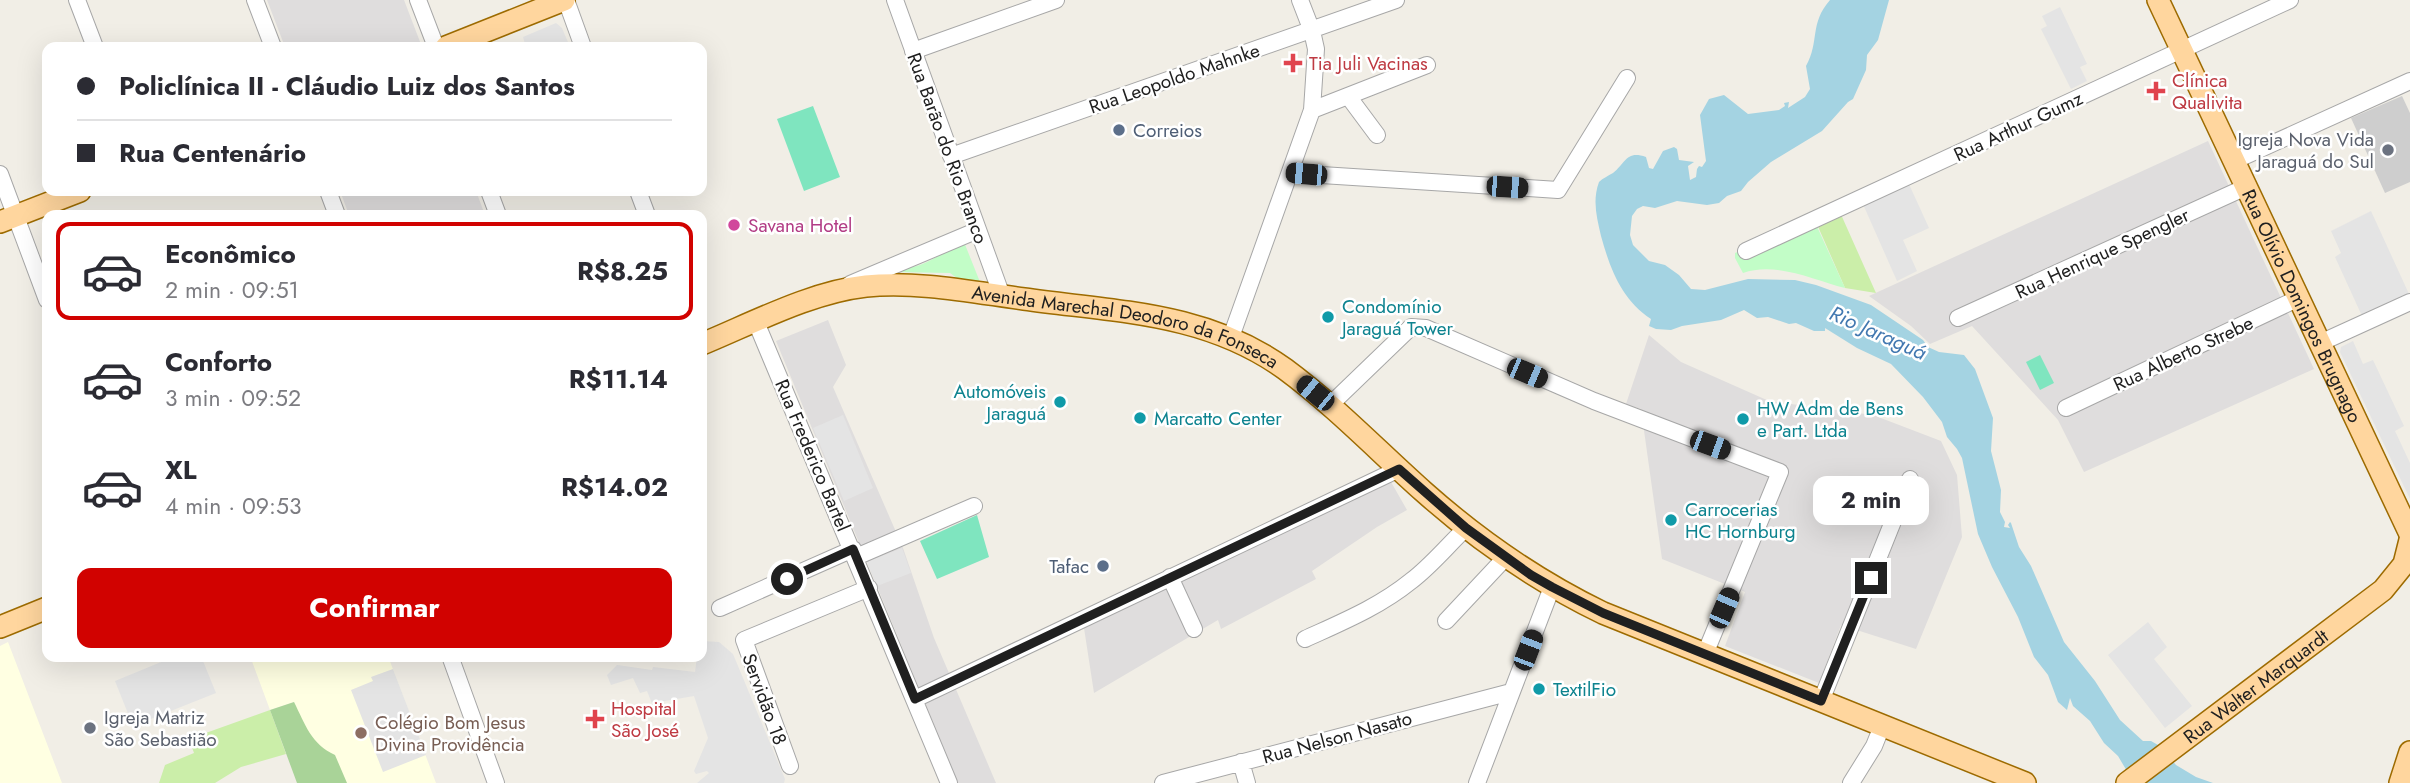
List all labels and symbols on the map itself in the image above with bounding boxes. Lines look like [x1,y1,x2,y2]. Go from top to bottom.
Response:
street label: Rua Leopoldo Mahnke [1085,37,1263,120]
street label: Rua Barão do Rio Branco [900,49,995,247]
place label: Tia Juli Vacinas [1309,50,1428,77]
marker: Tia Juli Vacinas [1283,53,1303,73]
place label: Clínica Qualivita [2172,67,2242,116]
marker: Clínica Qualivita [2146,81,2166,101]
street label: Rua Arthur Gumz [1949,85,2087,168]
place label: Correios [1133,117,1202,144]
marker: Correios [1111,122,1127,138]
place label: Igreja Nova Vida Jaraguá do Sul [2237,126,2374,175]
marker: Igreja Nova Vida Jaraguá do Sul [2380,142,2396,158]
car [1285,162,1328,186]
car [1486,175,1529,199]
street label: Rua Olívio Domingos Brugnago [2235,185,2368,427]
street label: Rua Henrique Spengler [2011,201,2194,306]
place label: Savana Hotel [748,212,852,239]
marker: Savana Hotel [726,217,742,233]
street label: Avenida Marechal Deodoro da Fonseca [970,279,1284,375]
place label: Condomínio Jaraguá Tower [1339,293,1454,342]
water label: Rio Jaraguá [1825,298,1932,368]
marker: Condomínio Jaraguá Tower [1320,309,1336,325]
street label: Rua Alberto Strebe [2109,309,2258,398]
car [1504,355,1551,391]
car [1293,372,1338,414]
street label: Rua Frederico Bartel [768,375,857,535]
place label: Automóveis Jaraguá [954,378,1046,427]
marker: Automóveis Jaraguá [1052,394,1068,410]
place label: HW Adm de Bens e Part. Ltda [1757,395,1904,444]
place label: Marcatto Center [1154,405,1282,432]
marker: Marcatto Center [1132,410,1148,426]
marker: HW Adm de Bens e Part. Ltda [1735,411,1751,427]
car [1687,428,1734,462]
callout: 2 min [1813,476,1929,526]
place label: Carrocerias HC Hornburg [1685,496,1796,545]
marker: Carrocerias HC Hornburg [1663,512,1679,528]
place label: Tafac [1049,553,1089,580]
marker: Tafac [1095,558,1111,574]
route end [1855,562,1887,594]
route start [771,563,803,595]
car [1707,585,1742,631]
street label: Rua Walter Marquardt [2178,623,2334,750]
car [1511,627,1546,673]
street label: Servidão 18 [735,650,794,749]
place label: TextilFio [1553,676,1616,703]
marker: TextilFio [1531,681,1547,697]
place label: Hospital São José [611,695,679,744]
place label: Igreja Matriz São Sebastião [104,704,217,753]
street label: Rua Nelson Nasato [1259,705,1415,770]
place label: Colégio Bom Jesus Divina Providência [375,709,526,758]
marker: Hospital São José [585,709,605,729]
marker: Igreja Matriz São Sebastião [82,720,98,736]
marker: Colégio Bom Jesus Divina Providência [353,725,369,741]

